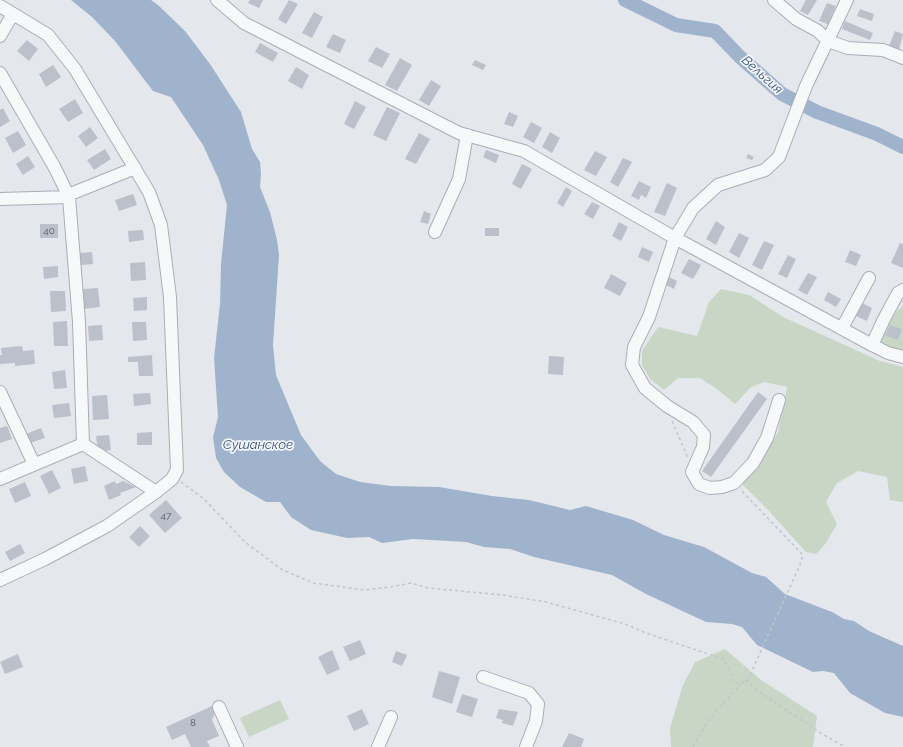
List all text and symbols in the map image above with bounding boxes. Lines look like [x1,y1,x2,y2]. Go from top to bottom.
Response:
water label: Вельгия [738,53,786,97]
house number: 40 [43,225,55,237]
water label: Сушанское [223,437,293,453]
house number: 47 [161,510,171,522]
house number: 8 [190,717,196,729]

